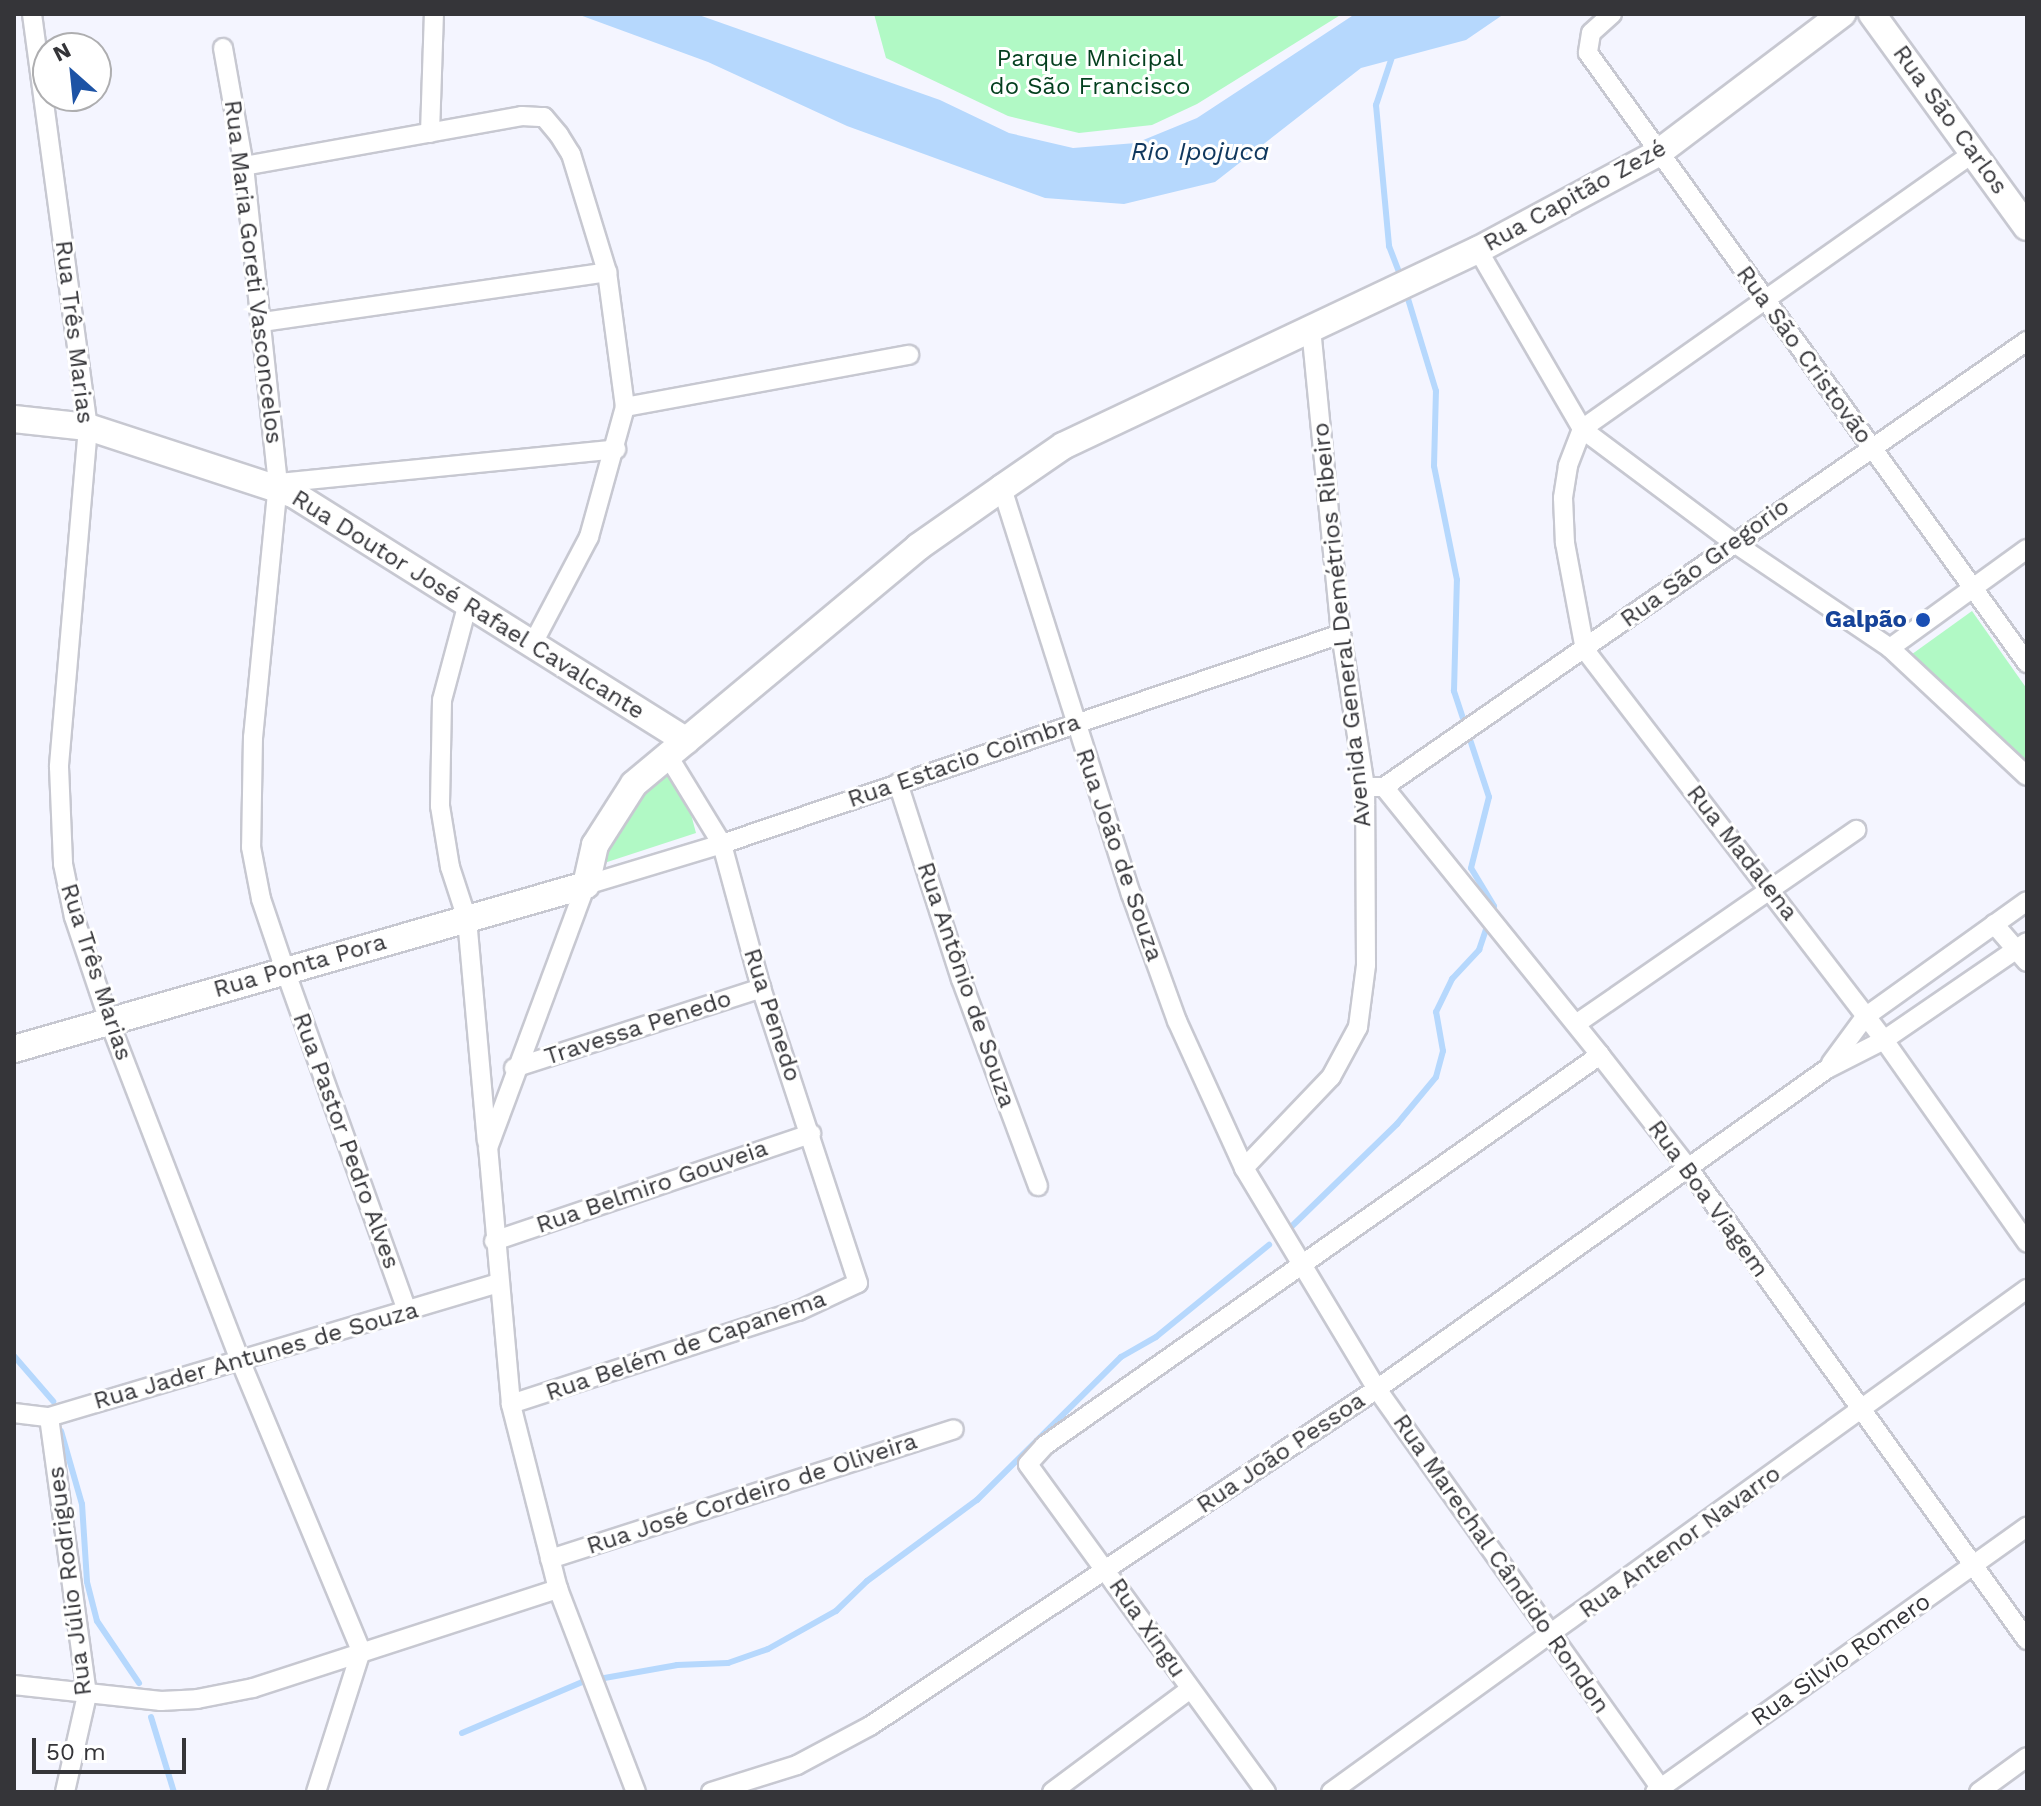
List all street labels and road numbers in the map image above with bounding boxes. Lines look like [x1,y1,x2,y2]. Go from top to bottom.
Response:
street label: Rua São Carlos [1886,40,2014,200]
street label: Rua Maria Goreti Vasconcelos [217,97,289,447]
street label: Rua Capitão Zezé [1478,134,1672,258]
street label: Rua Três Marias [48,238,100,426]
street label: Rua São Cristovão [1730,260,1878,450]
street label: Avenida General Demétrios Ribeiro [1306,421,1378,829]
street label: Rua Doutor José Rafael Cavalcante [285,483,651,727]
street label: Rua São Gregorio [1615,492,1795,634]
street label: Rua Estacio Coimbra [844,708,1084,814]
street label: Rua João de Souza [1069,744,1169,966]
street label: Rua Madalena [1680,779,1804,927]
street label: Rua Antônio de Souza [910,858,1022,1112]
street label: Rua Três Marias [54,879,138,1065]
street label: Rua Ponta Pora [210,927,390,1005]
street label: Rua Penedo [737,945,807,1085]
street label: Travessa Penedo [541,984,735,1072]
street label: Rua Pastor Pedro Alves [286,1008,406,1274]
street label: Rua Boa Viagem [1641,1114,1775,1284]
street label: Rua Belmiro Gouveia [532,1134,772,1240]
street label: Rua Belém de Capanema [542,1284,830,1408]
street label: Rua Jader Antunes de Souza [89,1295,423,1417]
street label: Rua João Pessoa [1191,1386,1371,1520]
street label: Rua Marechal Cândido Rondon [1386,1408,1616,1720]
street label: Rua José Cordeiro de Oliveira [583,1427,921,1561]
street label: Rua Antenor Navarro [1573,1459,1787,1625]
street label: Rua Júlio Rodrigues [42,1464,98,1698]
street label: Rua Xingu [1102,1572,1192,1684]
street label: Rua Silvio Romero [1746,1587,1936,1733]

